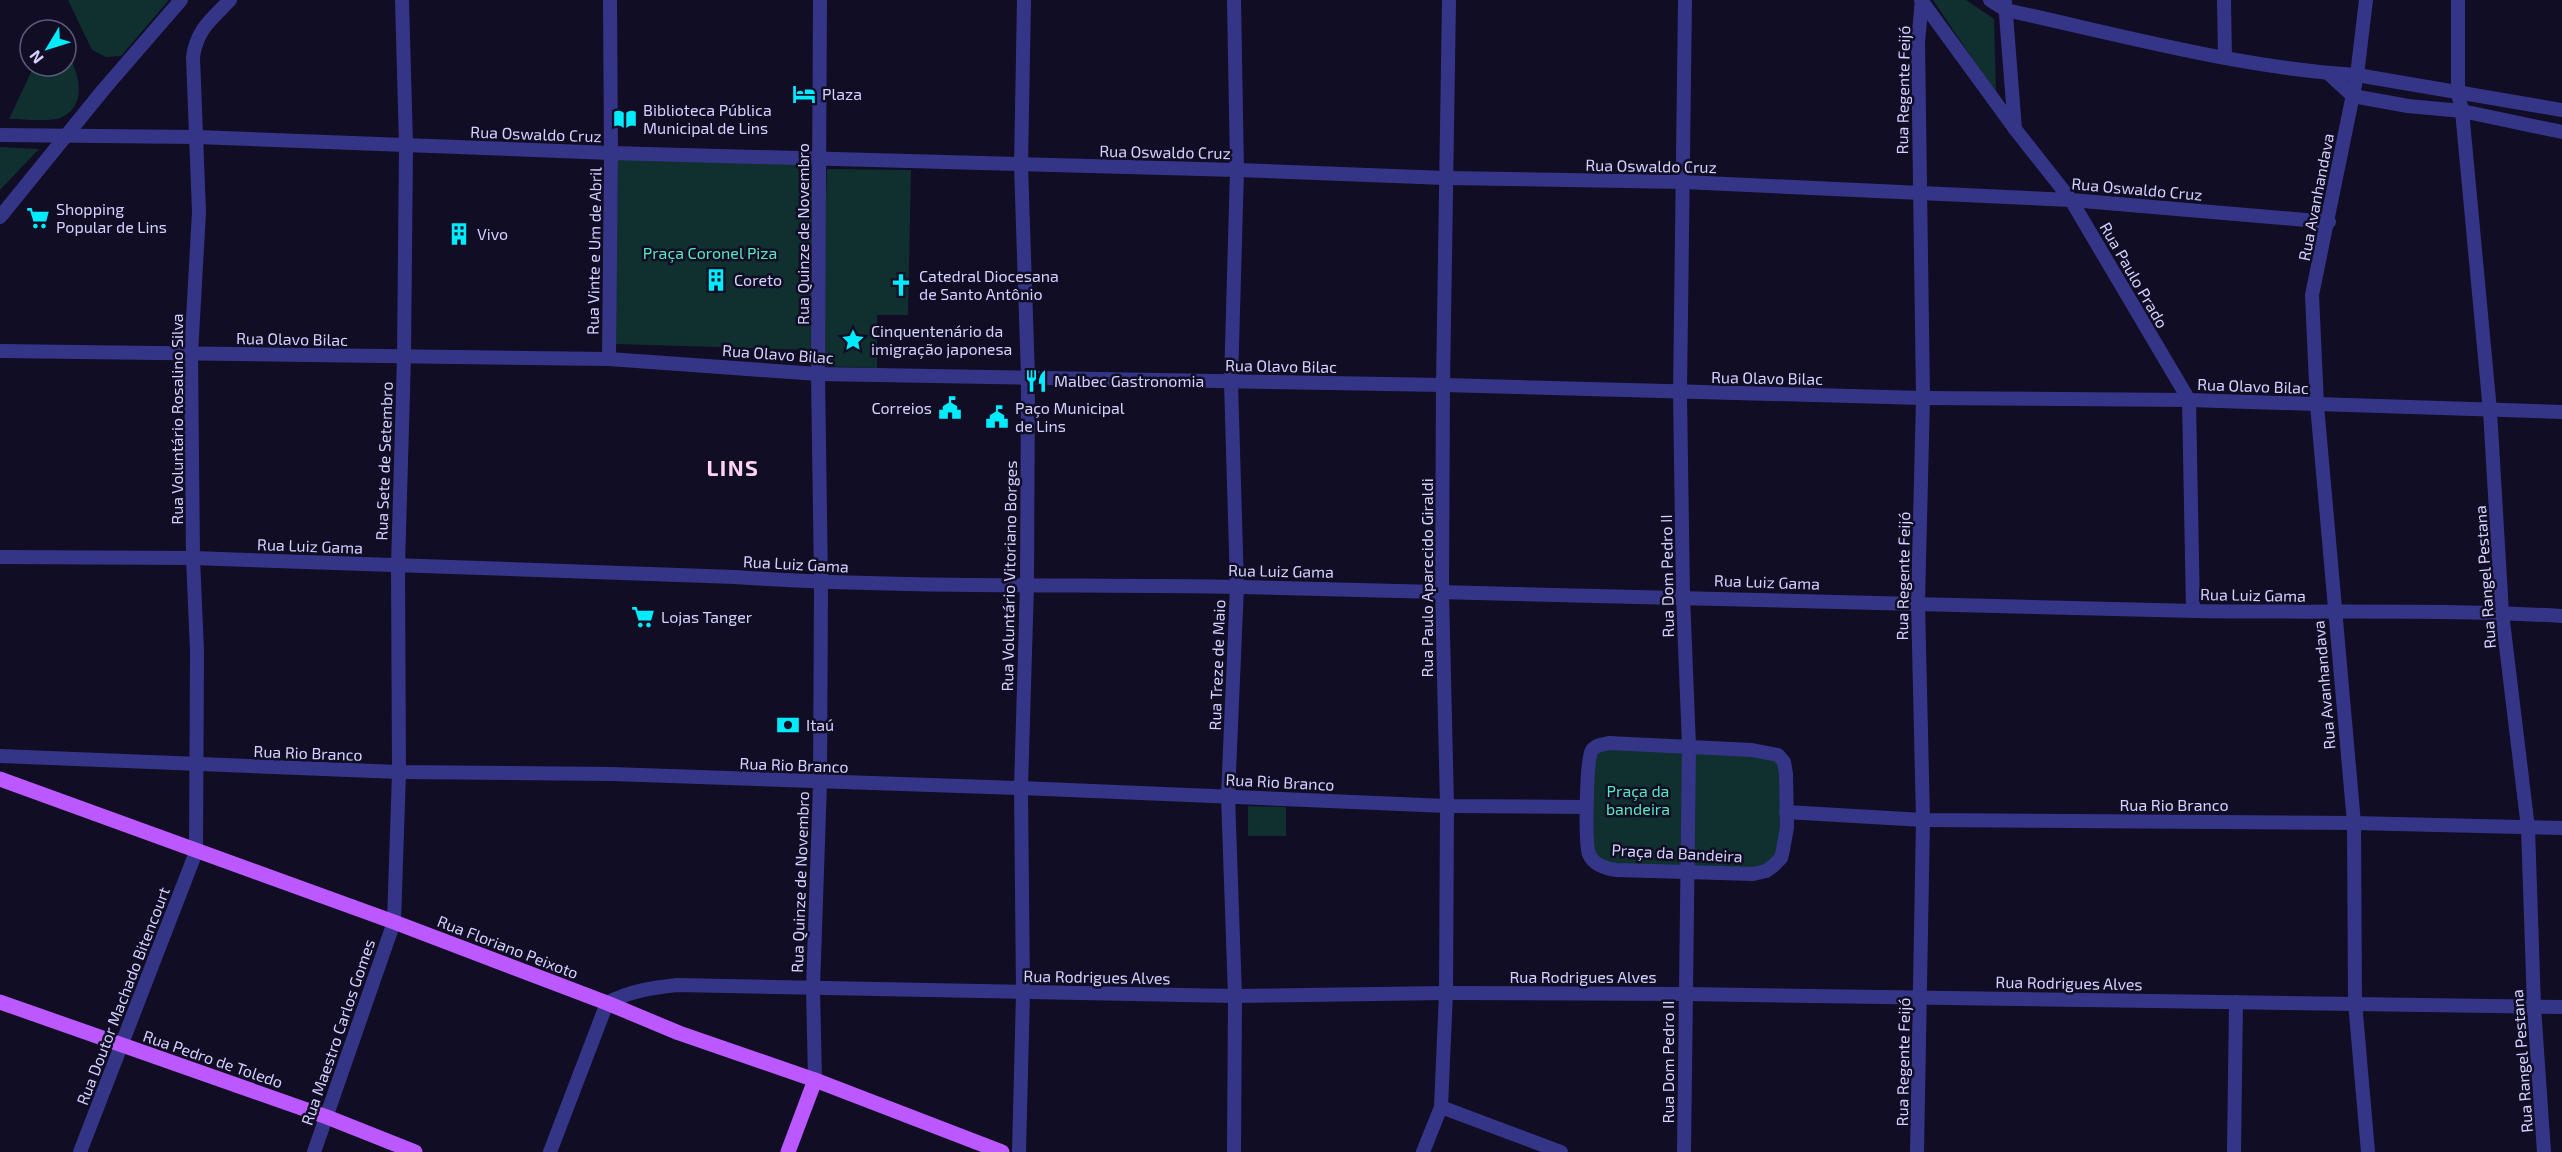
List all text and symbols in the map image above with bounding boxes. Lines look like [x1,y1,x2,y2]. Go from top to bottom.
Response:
north arrow [18,18,78,78]
street label: Rua Regente Feijó [1892,25,1914,155]
text: N [25,47,47,68]
hotel icon: Plaza [791,81,817,107]
place label: Plaza [822,84,862,103]
place label: Biblioteca Pública Municipal de Lins [643,100,772,137]
library icon: Biblioteca Pública Municipal de Lins [612,106,638,132]
street label: Rua Oswaldo Cruz [470,122,602,145]
street label: Rua Avanhandava [2294,131,2337,262]
street label: Rua Oswaldo Cruz [1099,141,1231,162]
street label: Rua Quinze de Novembro [793,143,813,325]
street label: Rua Oswaldo Cruz [1585,155,1717,176]
street label: Rua Vinte e Um de Abril [583,167,604,335]
street label: Rua Oswaldo Cruz [2071,173,2203,204]
place label: Shopping Popular de Lins [56,199,167,236]
supermarket icon: Shopping Popular de Lins [25,205,51,231]
street label: Rua Paulo Prado [2096,218,2172,331]
building icon: Vivo [446,221,472,247]
place label: Vivo [477,224,508,243]
park label: Praça Coronel Piza [643,243,777,263]
place label: Catedral Diocesana de Santo Antônio [919,266,1059,303]
building icon: Coreto [703,267,729,293]
place label: Coreto [734,270,782,289]
church icon: Catedral Diocesana de Santo Antônio [888,272,914,298]
street label: Rua Voluntário Rosalino Silva [167,313,186,525]
place label: Cinquentenário da imigração japonesa [871,321,1012,359]
place icon: Cinquentenário da imigração japonesa [840,327,866,353]
street label: Rua Olavo Bilac [236,328,348,349]
street label: Rua Olavo Bilac [722,340,835,367]
street label: Rua Olavo Bilac [1225,355,1337,376]
street label: Rua Olavo Bilac [1711,367,1823,388]
restaurant icon: Malbec Gastronomia [1023,368,1049,394]
place label: Malbec Gastronomia [1054,371,1204,390]
street label: Rua Olavo Bilac [2197,374,2309,397]
street label: Rua Sete de Setembro [371,381,396,541]
public building icon: Correios [937,395,963,421]
place label: Correios [871,398,932,417]
place label: Paço Municipal de Lins [1015,398,1125,435]
public building icon: Paço Municipal de Lins [984,404,1010,430]
district label: LINS [707,454,760,480]
street label: Rua Voluntário Vitoriano Borges [997,460,1020,692]
street label: Rua Paulo Aparecido Giraldi [1417,478,1436,678]
street label: Rua Rangel Pestana [2470,505,2499,649]
street label: Rua Regente Feijó [1892,511,1914,641]
street label: Rua Dom Pedro II [1656,514,1677,638]
street label: Rua Luiz Gama [257,534,363,557]
street label: Rua Luiz Gama [743,551,849,576]
street label: Rua Luiz Gama [1228,560,1334,581]
street label: Rua Luiz Gama [1714,570,1820,593]
street label: Rua Luiz Gama [2200,584,2306,605]
street label: Rua Treze de Maio [1205,599,1228,731]
supermarket icon: Lojas Tanger [630,604,656,630]
place label: Lojas Tanger [661,607,753,627]
street label: Rua Avanhandava [2308,620,2339,750]
bank icon: Itaú [775,712,801,738]
place label: Itaú [806,715,834,734]
street label: Rua Rio Branco [253,741,363,764]
street label: Rua Rio Branco [739,753,849,776]
street label: Rua Rio Branco [1225,769,1335,794]
park label: Praça da bandeira [1606,781,1670,818]
street label: Rua Quinze de Novembro [787,791,813,973]
street label: Rua Rio Branco [2119,795,2229,814]
street label: Praça da Bandeira [1611,840,1743,866]
street label: Rua Doutor Machado Bitencourt [72,884,173,1107]
street label: Rua Floriano Peixoto [435,911,581,982]
street label: Rua Maestro Carlos Gomes [297,936,378,1127]
street label: Rua Rodrigues Alves [1023,966,1171,987]
street label: Rua Rodrigues Alves [1509,967,1657,986]
street label: Rua Rodrigues Alves [1995,972,2143,993]
street label: Rua Rangel Pestana [2507,989,2536,1133]
street label: Rua Regente Feijó [1892,997,1914,1127]
street label: Rua Dom Pedro II [1658,1000,1677,1124]
street label: Rua Pedro de Toledo [141,1026,286,1091]

